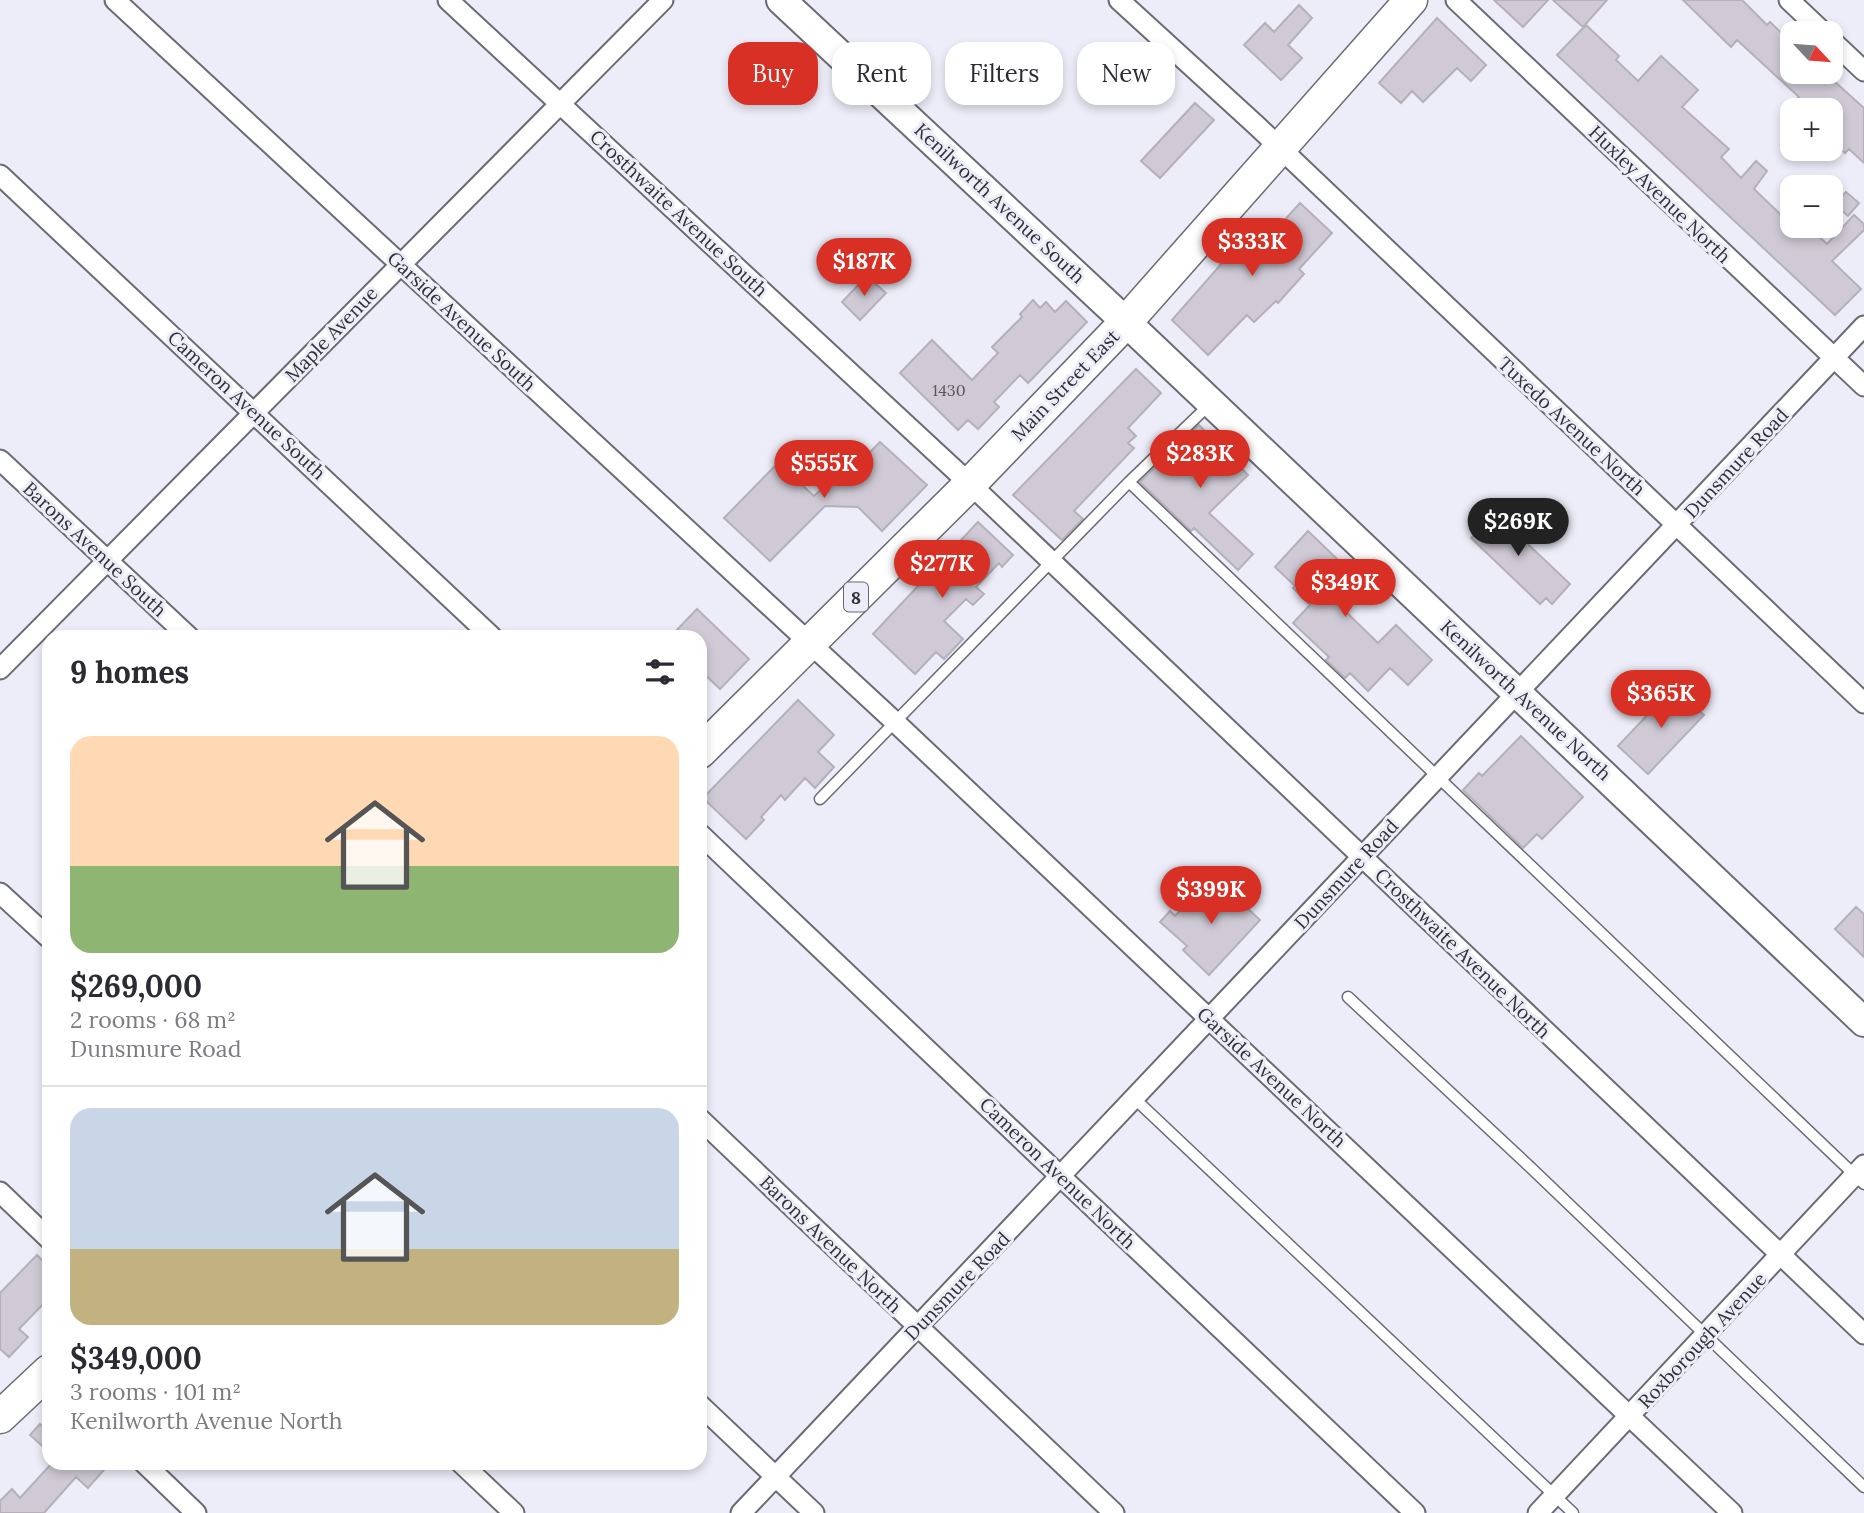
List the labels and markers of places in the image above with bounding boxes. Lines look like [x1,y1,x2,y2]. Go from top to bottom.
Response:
pin: $333K [1203,218,1301,278]
pin: $187K [815,238,913,298]
pin: $283K [1151,430,1249,490]
pin: $555K [775,440,873,500]
pin: $269K [1469,498,1567,558]
pin: $277K [893,540,991,600]
pin: $349K [1296,560,1394,619]
pin: $365K [1612,670,1710,730]
pin: $399K [1162,866,1260,926]

